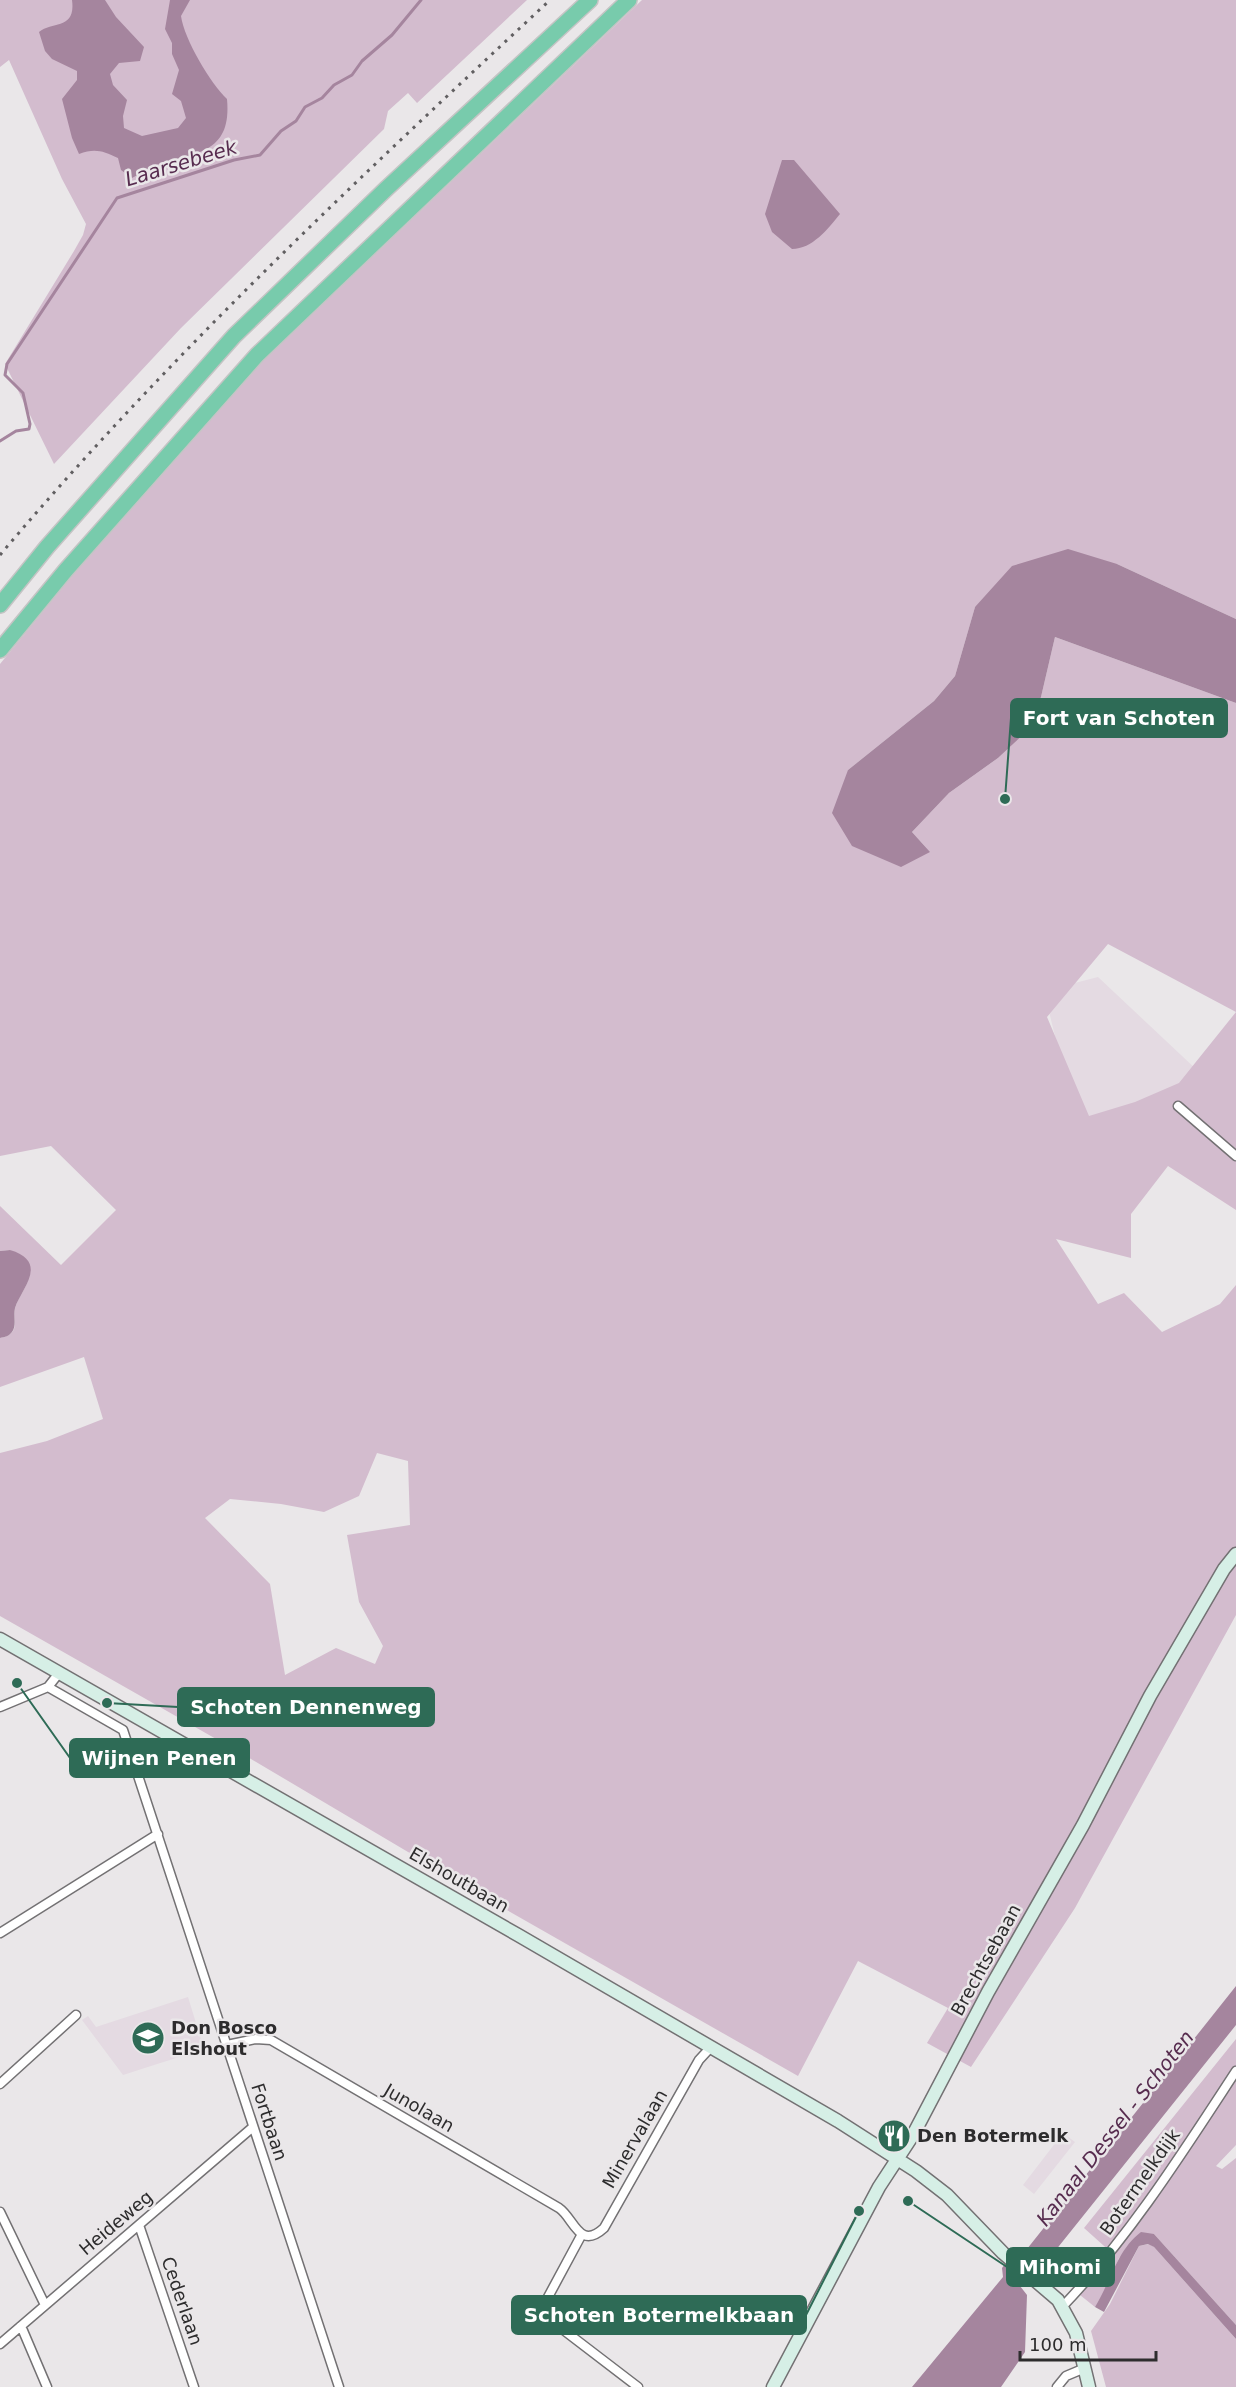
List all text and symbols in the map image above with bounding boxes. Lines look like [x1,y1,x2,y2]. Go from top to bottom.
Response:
water label: Laarsebeek [122,134,241,191]
callout: Fort van Schoten [1011,699,1227,737]
text: Fort van Schoten [1023,706,1215,730]
callout: Schoten Dennenweg [178,1688,434,1726]
text: Schoten Dennenweg [190,1695,422,1719]
callout: Wijnen Penen [70,1739,249,1777]
text: Wijnen Penen [81,1746,237,1770]
street label: Elshoutbaan [406,1843,513,1917]
street label: Brechtsebaan [946,1900,1025,2019]
place label: Don Bosco Elshout [171,2017,277,2059]
school or university icon: Don Bosco Elshout [130,2020,166,2056]
water label: Kanaal Dessel - Schoten [1031,2025,1199,2231]
street label: Junolaan [380,2079,458,2136]
street label: Fortbaan [247,2081,292,2163]
street label: Minervalaan [598,2086,671,2192]
restaurant icon: Den Botermelk [876,2118,912,2154]
street label: Botermelkdijk [1095,2124,1184,2239]
place label: Den Botermelk [917,2125,1069,2146]
street label: Heideweg [75,2186,157,2259]
callout: Mihomi [1007,2248,1114,2286]
street label: Cederlaan [158,2254,207,2348]
text: Mihomi [1019,2255,1101,2279]
callout: Schoten Botermelkbaan [512,2296,806,2334]
text: Schoten Botermelkbaan [524,2303,794,2327]
scale bar [1020,2324,1156,2362]
text: 100 m [1029,2334,1087,2355]

